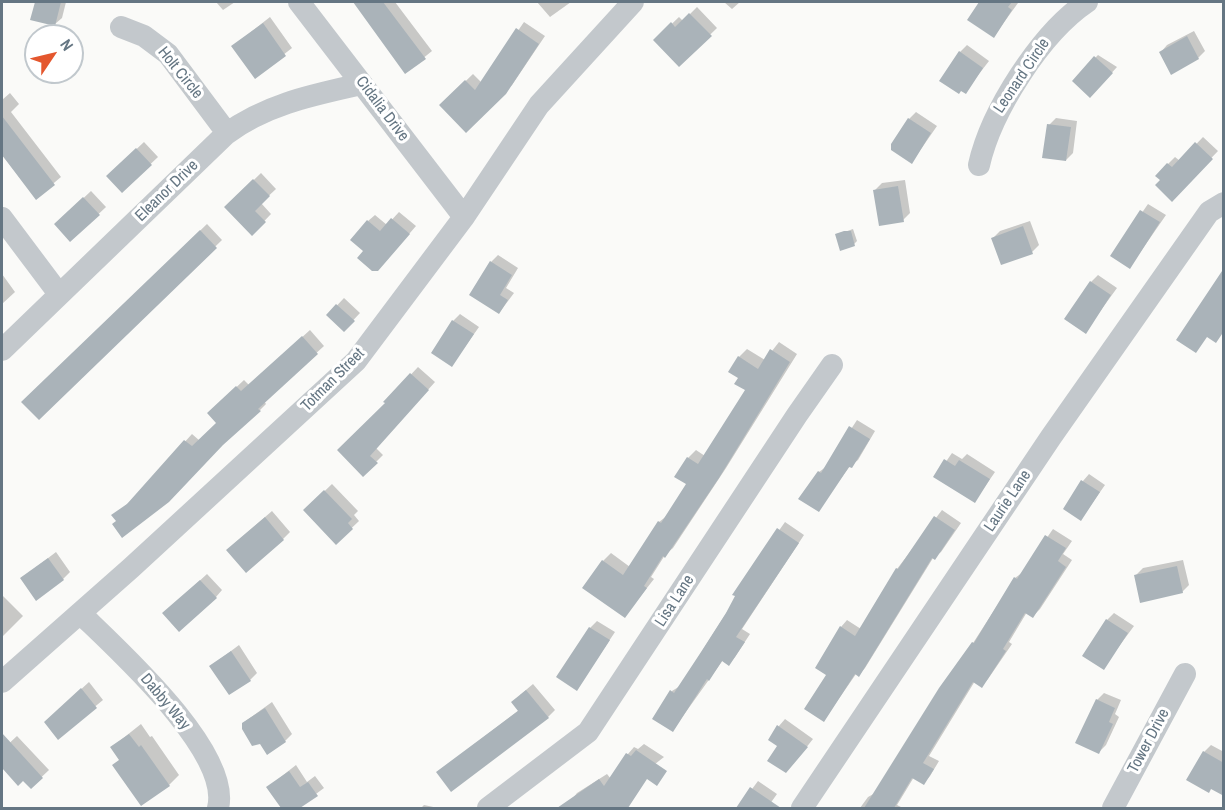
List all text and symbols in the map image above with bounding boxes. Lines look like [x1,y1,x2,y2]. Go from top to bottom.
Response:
north arrow [24,24,84,84]
text: N [55,35,79,55]
street label: Leonard Circle [990,35,1054,117]
street label: Holt Circle [153,43,207,103]
street label: Cidalia Drive [351,73,413,145]
street label: Eleanor Drive [131,156,203,226]
street label: Totman Street [297,344,369,416]
street label: Laurie Lane [980,467,1036,535]
street label: Lisa Lane [651,572,699,630]
street label: Dabby Way [136,670,194,734]
street label: Tower Drive [1124,706,1174,776]

